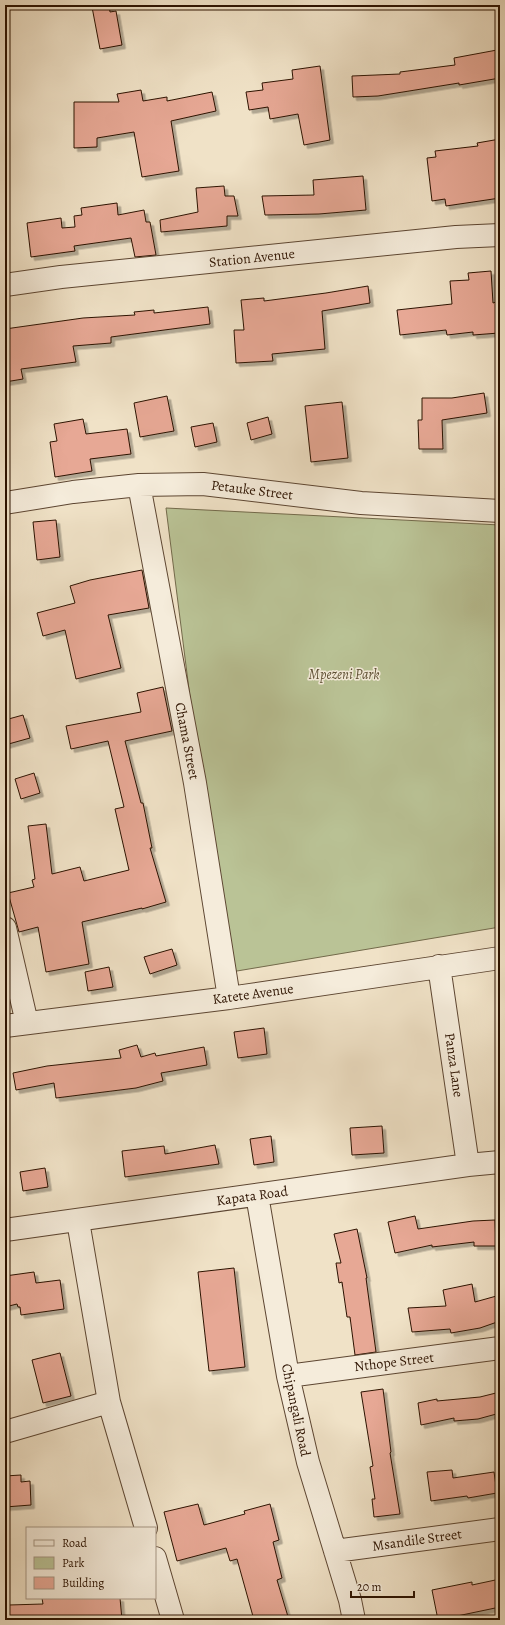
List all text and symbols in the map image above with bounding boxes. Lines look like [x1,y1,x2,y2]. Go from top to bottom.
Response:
street label: Station Avenue [208,244,296,272]
street label: Petauke Street [210,476,294,504]
park label: Mpezeni Park [309,665,379,684]
street label: Chama Street [170,701,204,782]
street label: Katete Avenue [211,979,295,1009]
street label: Panza Lane [440,1032,468,1098]
street label: Kapata Road [215,1182,290,1210]
street label: Nthope Street [353,1348,435,1376]
street label: Chipangali Road [277,1362,315,1459]
street label: Msandile Street [371,1524,463,1556]
legend [26,1527,156,1599]
text: Road [62,1535,88,1551]
text: Park [62,1555,85,1571]
scale bar [351,1573,414,1599]
text: Building [62,1575,104,1591]
text: 20 m [357,1579,381,1595]

